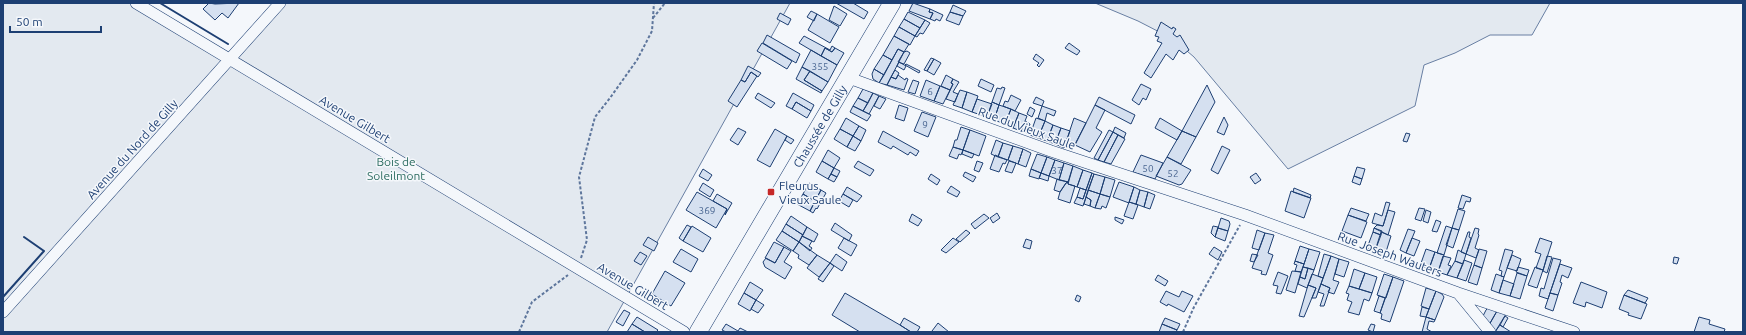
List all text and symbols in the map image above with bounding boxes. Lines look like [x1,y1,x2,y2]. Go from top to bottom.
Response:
scale bar [10,8,101,34]
text: 50 m [16,15,43,28]
house number: 355 [812,61,828,72]
street label: Chaussée de Gilly [790,83,849,170]
house number: 6 [927,86,933,97]
street label: Avenue Gilbert [317,93,393,145]
street label: Avenue du Nord de Gilly [84,97,180,201]
street label: Rue du Vieux Saule [977,104,1077,152]
house number: 9 [922,119,928,130]
park label: Bois de Soleilmont [367,155,425,182]
house number: 50 [1142,163,1154,174]
house number: 37 [1051,165,1063,176]
house number: 52 [1167,168,1179,179]
place label: Fleurus Vieux Saule [779,179,841,206]
marker: Fleurus Vieux Saule [766,187,776,197]
house number: 369 [699,205,715,216]
street label: Rue Joseph Wauters [1336,229,1444,279]
street label: Avenue Gilbert [595,260,671,312]

